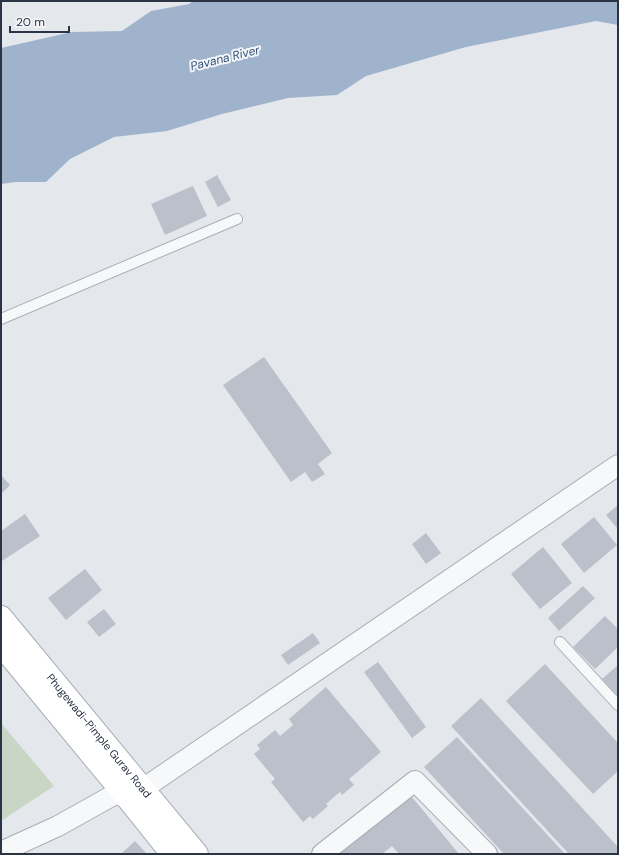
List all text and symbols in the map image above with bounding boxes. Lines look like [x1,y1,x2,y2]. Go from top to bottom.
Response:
scale bar [10,8,69,34]
text: 20 m [16,14,45,30]
water label: Pavana River [189,42,262,74]
street label: Phugewadi-Pimple Gurav Road [44,671,155,801]

